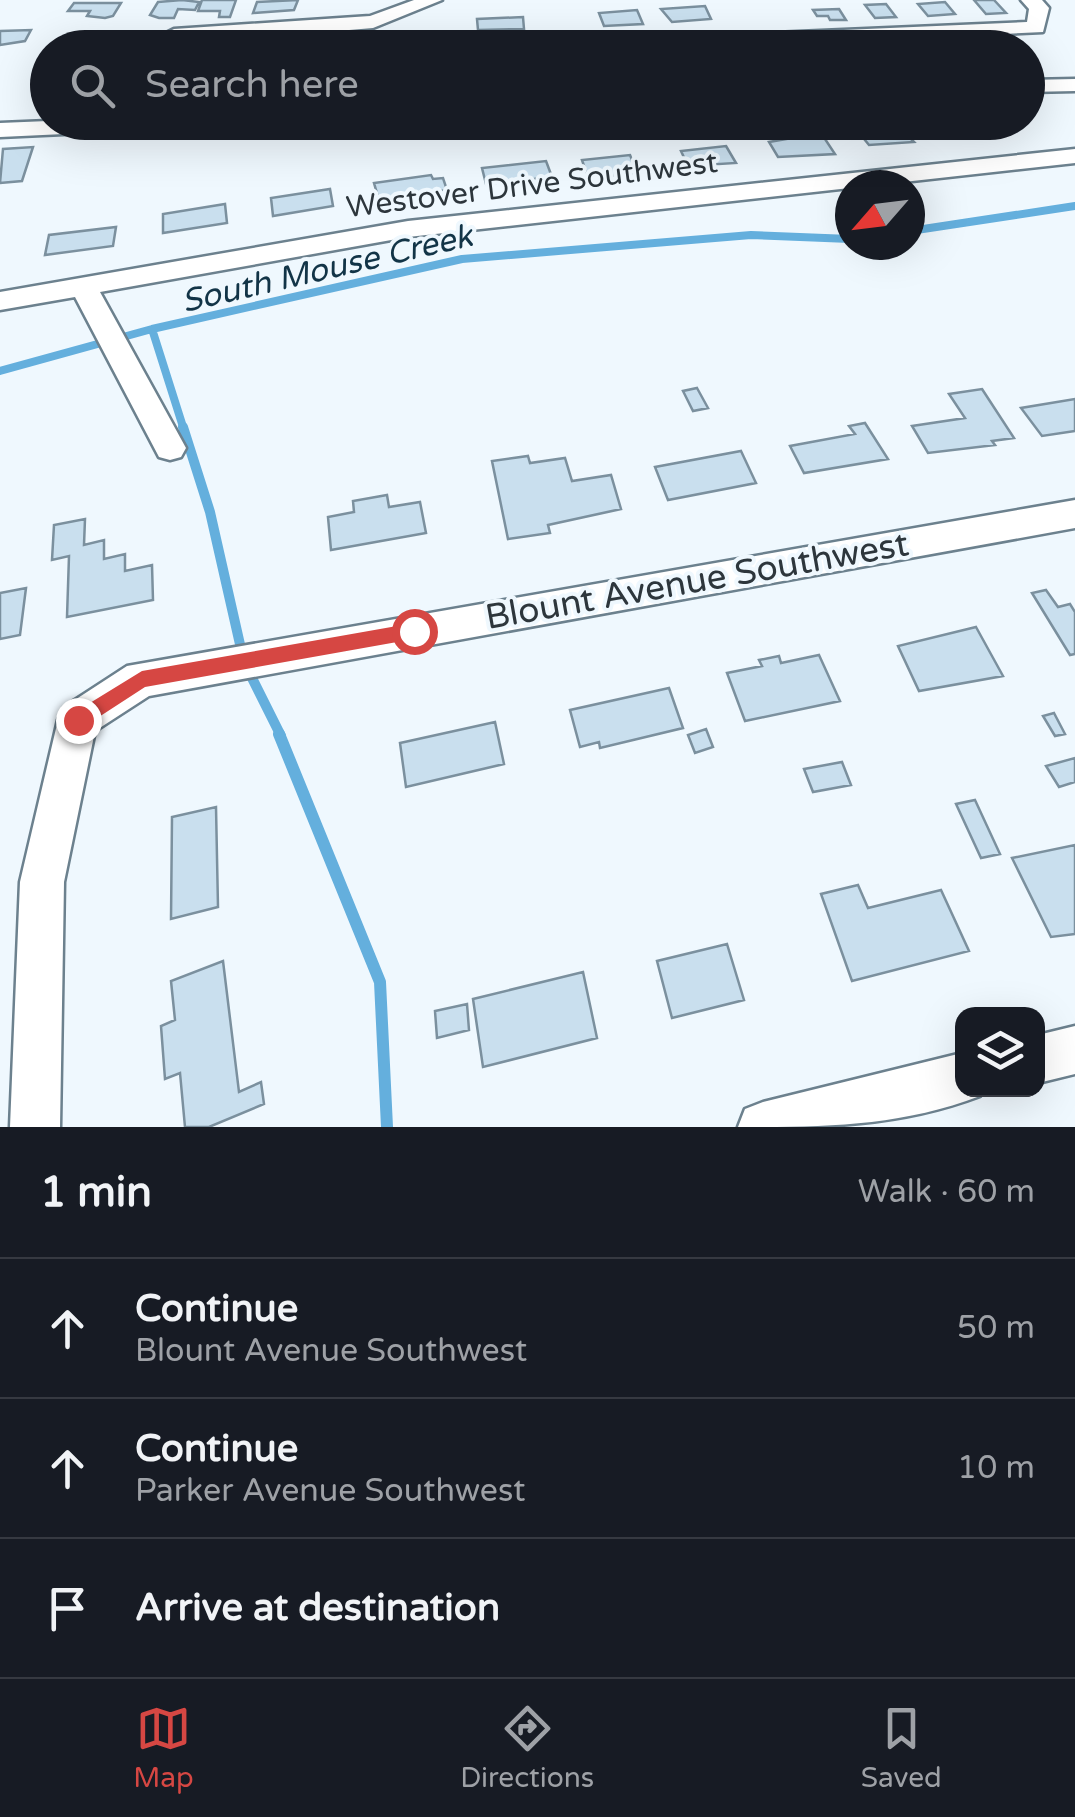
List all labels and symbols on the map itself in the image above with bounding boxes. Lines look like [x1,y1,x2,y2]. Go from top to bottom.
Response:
street label: Westover Drive Southwest [344,144,720,226]
north arrow [835,170,925,260]
water label: South Mouse Creek [178,216,479,321]
street label: Blount Avenue Southwest [482,523,912,639]
route start [392,609,438,655]
route end [56,698,102,744]

